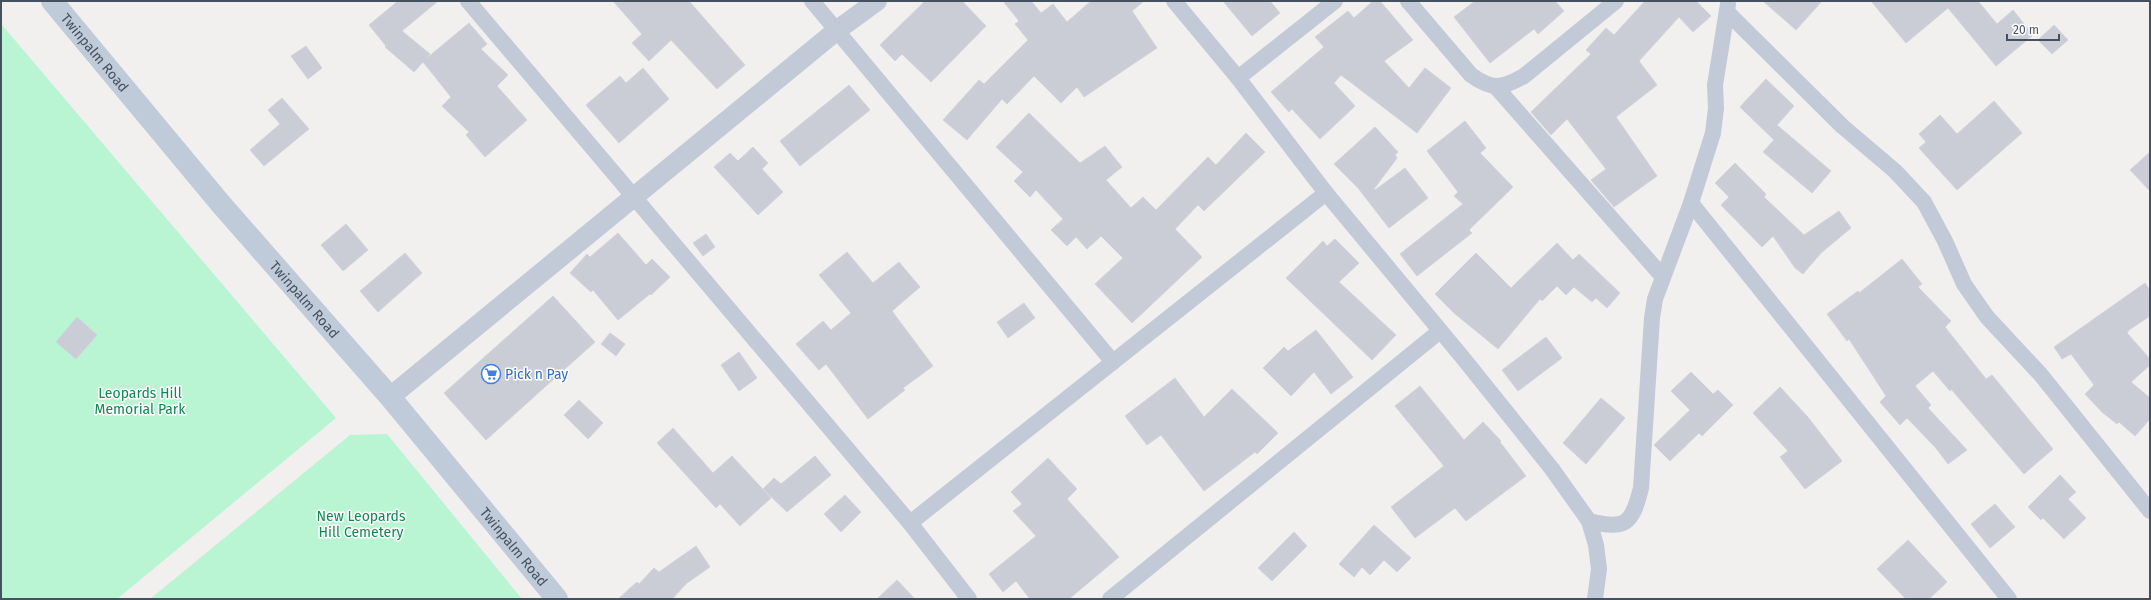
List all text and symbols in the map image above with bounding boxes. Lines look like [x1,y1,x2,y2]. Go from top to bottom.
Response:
street label: Twinpalm Road [57,10,132,95]
scale bar [2007,16,2059,42]
text: 20 m [2013,23,2039,37]
street label: Twinpalm Road [266,257,343,341]
supermarket icon: Pick n Pay [480,363,502,385]
place label: Pick n Pay [505,366,568,383]
park label: Leopards Hill Memorial Park [95,385,186,418]
street label: Twinpalm Road [476,504,551,590]
park label: New Leopards Hill Cemetery [316,508,406,541]

